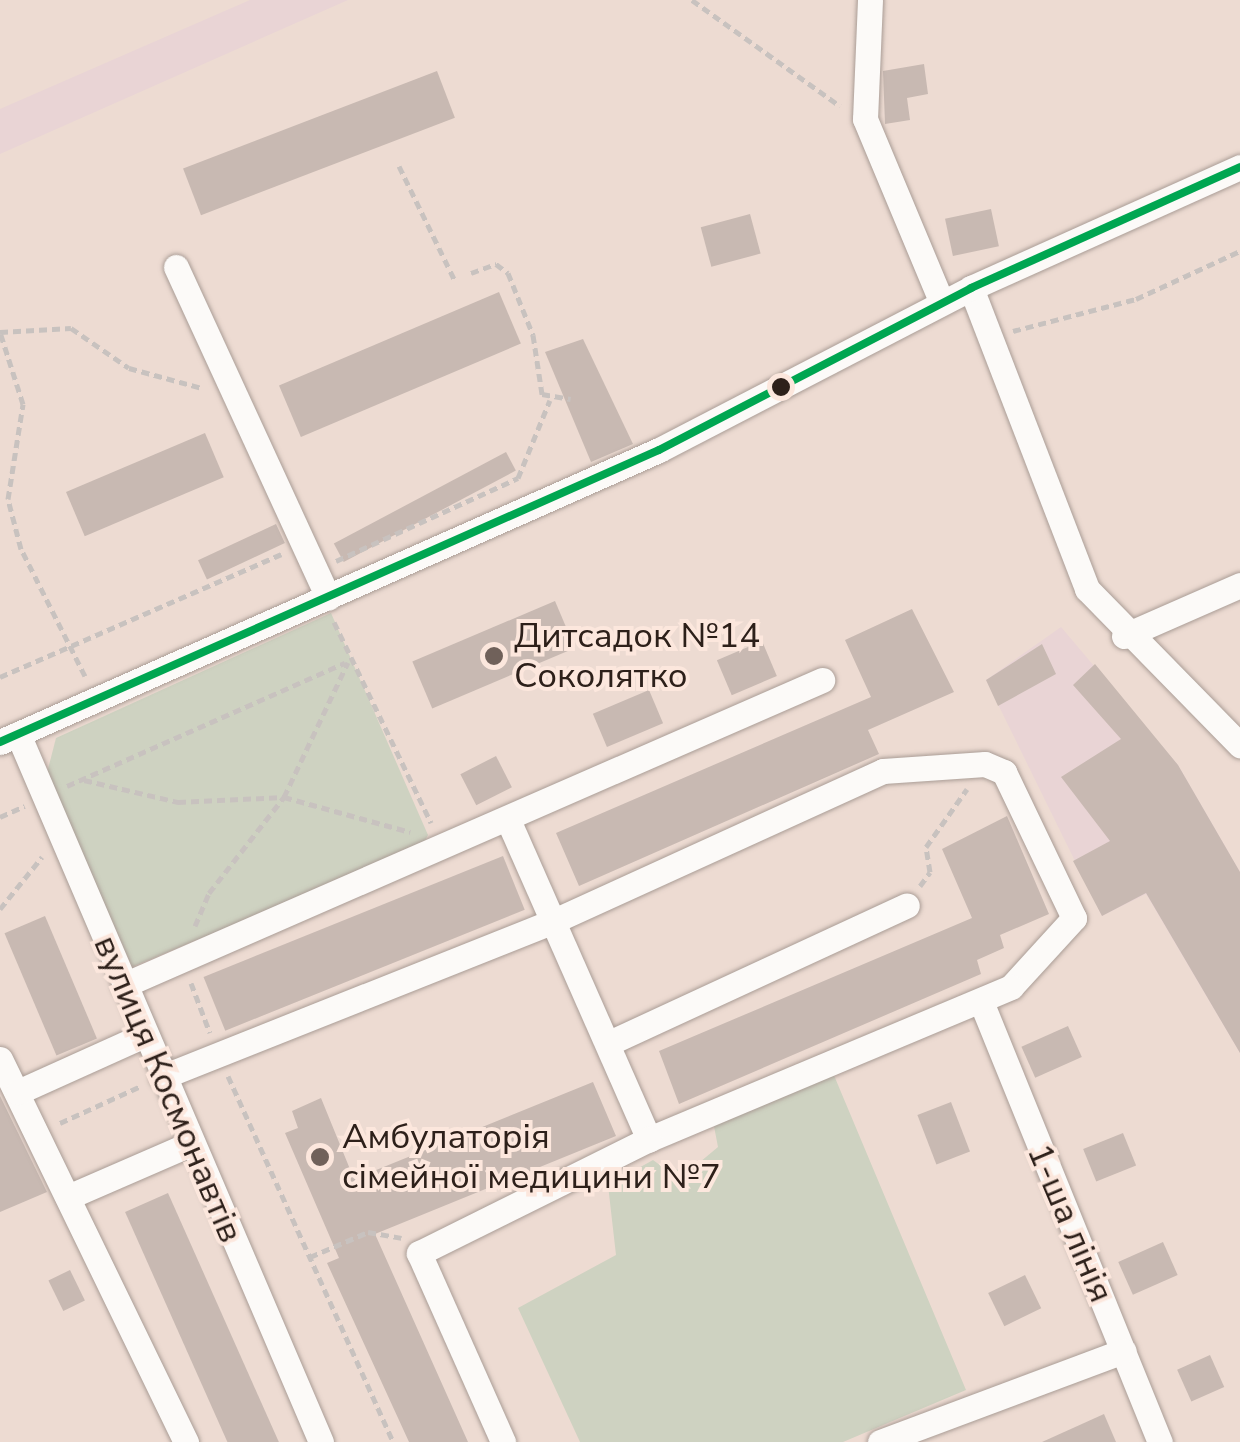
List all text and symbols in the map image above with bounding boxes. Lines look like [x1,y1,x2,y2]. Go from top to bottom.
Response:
unlabelled marker [771,377,791,397]
place label: Дитсадок №14 Соколятко [514,615,760,697]
marker: Дитсадок №14 Соколятко [483,645,505,667]
street label: вулиця Космонавтів [84,929,252,1249]
place label: Амбулаторія сімейної медицини №7 [342,1116,721,1198]
street label: 1-ша лінія [1018,1137,1122,1309]
marker: Амбулаторія сімейної медицини №7 [307,1144,333,1170]

